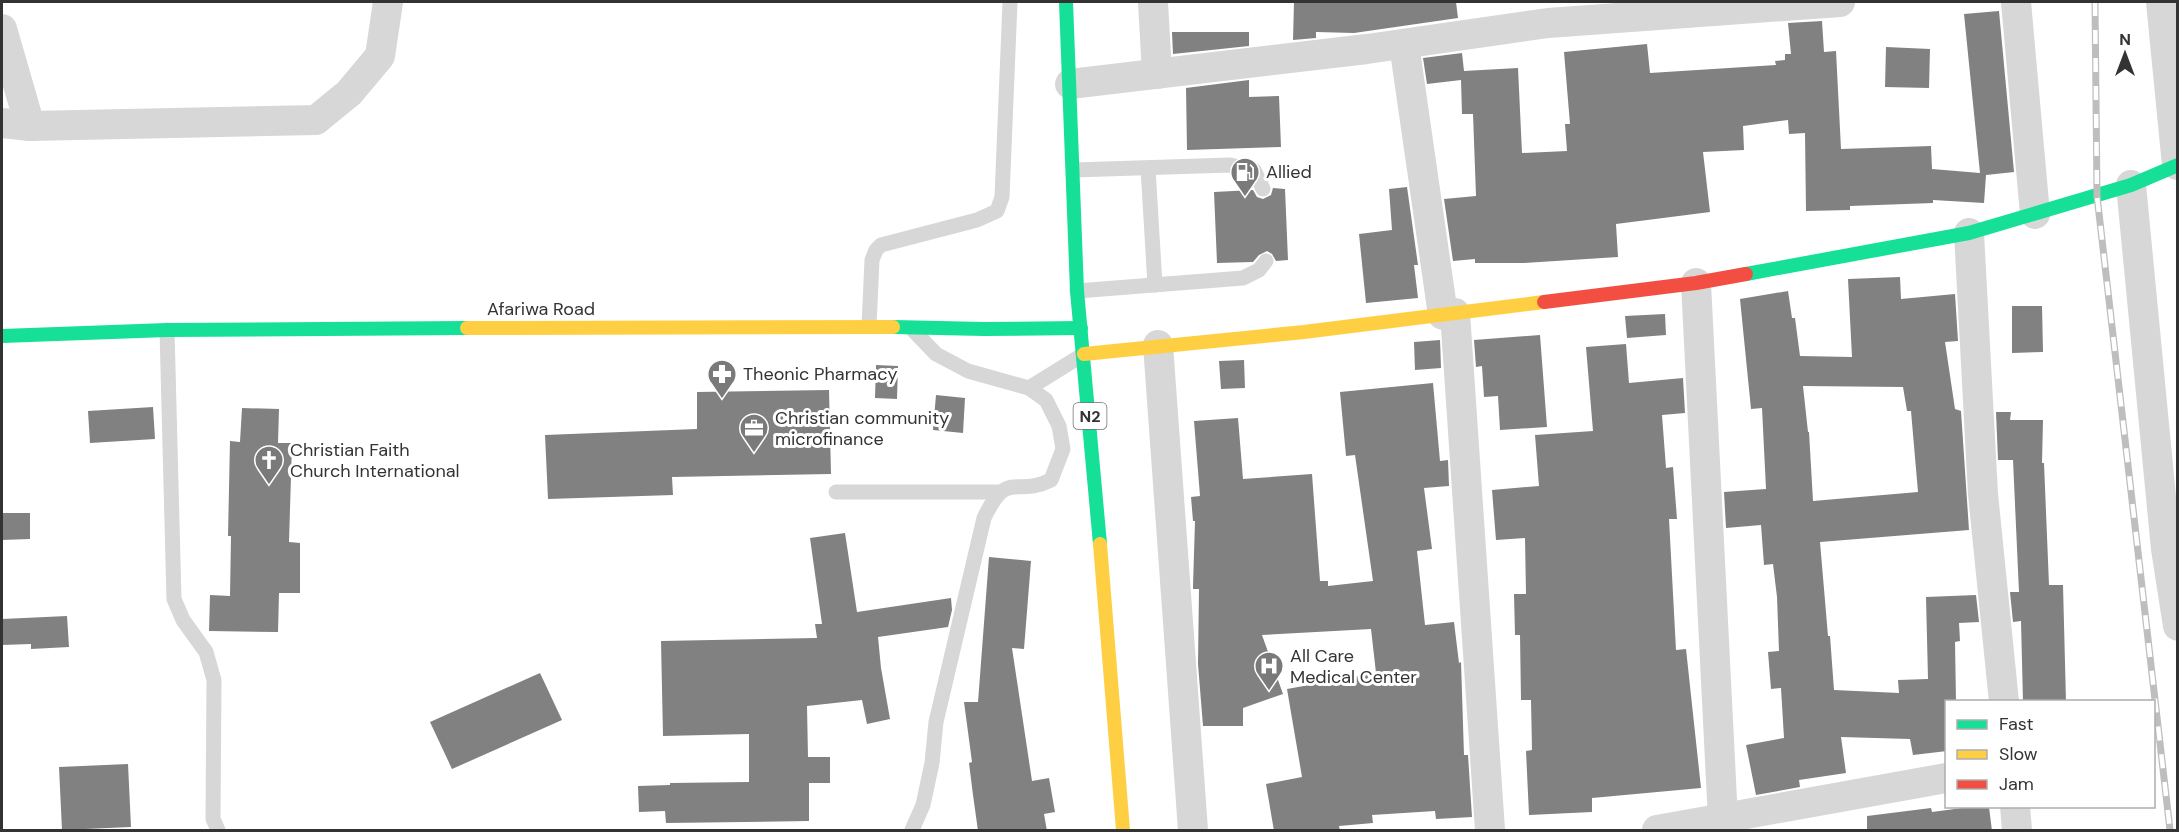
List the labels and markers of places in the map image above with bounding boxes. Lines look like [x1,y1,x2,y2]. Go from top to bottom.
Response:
fuel station icon: Allied [1229,156,1261,198]
place label: Allied [1266,160,1312,184]
pharmacy icon: Theonic Pharmacy [706,358,738,400]
place label: Theonic Pharmacy [743,362,897,386]
place label: Christian community microfinance [775,406,949,451]
office icon: Christian community microfinance [738,412,770,454]
place label: Christian Faith Church International [290,438,460,483]
church icon: Christian Faith Church International [253,444,285,486]
place label: All Care Medical Center [1290,644,1417,689]
hospital icon: All Care Medical Center [1253,650,1285,692]

